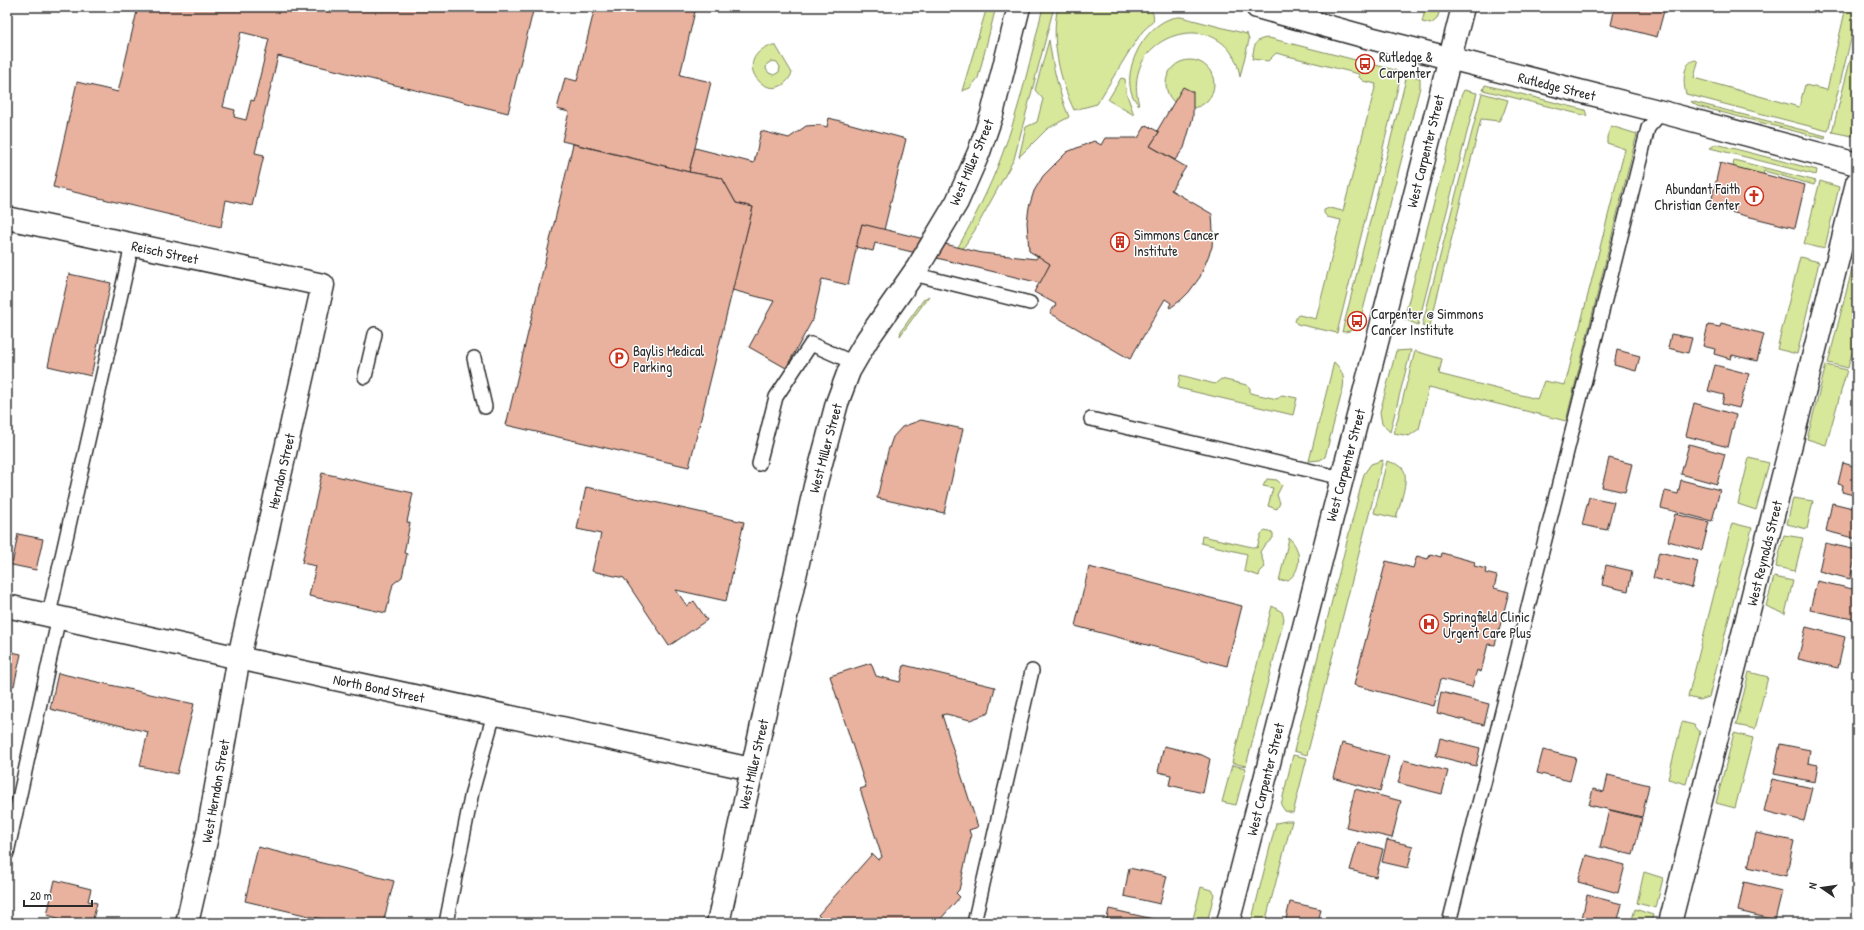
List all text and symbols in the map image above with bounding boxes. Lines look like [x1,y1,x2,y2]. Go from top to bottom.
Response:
place label: Rutledge & Carpenter [1379,47,1433,83]
bus stop icon: Rutledge & Carpenter [1354,53,1376,75]
street label: Rutledge Street [1516,67,1598,106]
street label: West Carpenter Street [1402,92,1449,210]
street label: West Miller Street [944,116,998,208]
place label: Abundant Faith Christian Center [1654,179,1741,214]
church icon: Abundant Faith Christian Center [1743,185,1765,207]
place label: Simmons Cancer Institute [1134,225,1220,260]
building icon: Simmons Cancer Institute [1109,231,1131,253]
street label: Reisch Street [130,236,200,268]
place label: Carpenter @ Simmons Cancer Institute [1371,304,1483,339]
bus stop icon: Carpenter @ Simmons Cancer Institute [1346,310,1368,332]
place label: Baylis Medical Parking [633,341,704,377]
parking icon: Baylis Medical Parking [608,347,630,369]
street label: West Miller Street [804,401,846,495]
street label: West Carpenter Street [1321,407,1370,524]
street label: Herndon Street [263,431,299,511]
street label: West Reynolds Street [1742,498,1787,608]
place label: Springfield Clinic Urgent Care Plus [1443,607,1531,643]
hospital icon: Springfield Clinic Urgent Care Plus [1418,613,1440,635]
street label: North Bond Street [332,669,427,707]
street label: West Miller Street [733,717,773,811]
street label: West Carpenter Street [1242,720,1289,838]
street label: West Herndon Street [197,738,233,844]
north arrow [1802,868,1842,908]
text: N [1805,881,1820,890]
scale bar [24,882,92,908]
text: 20 m [30,887,52,904]

